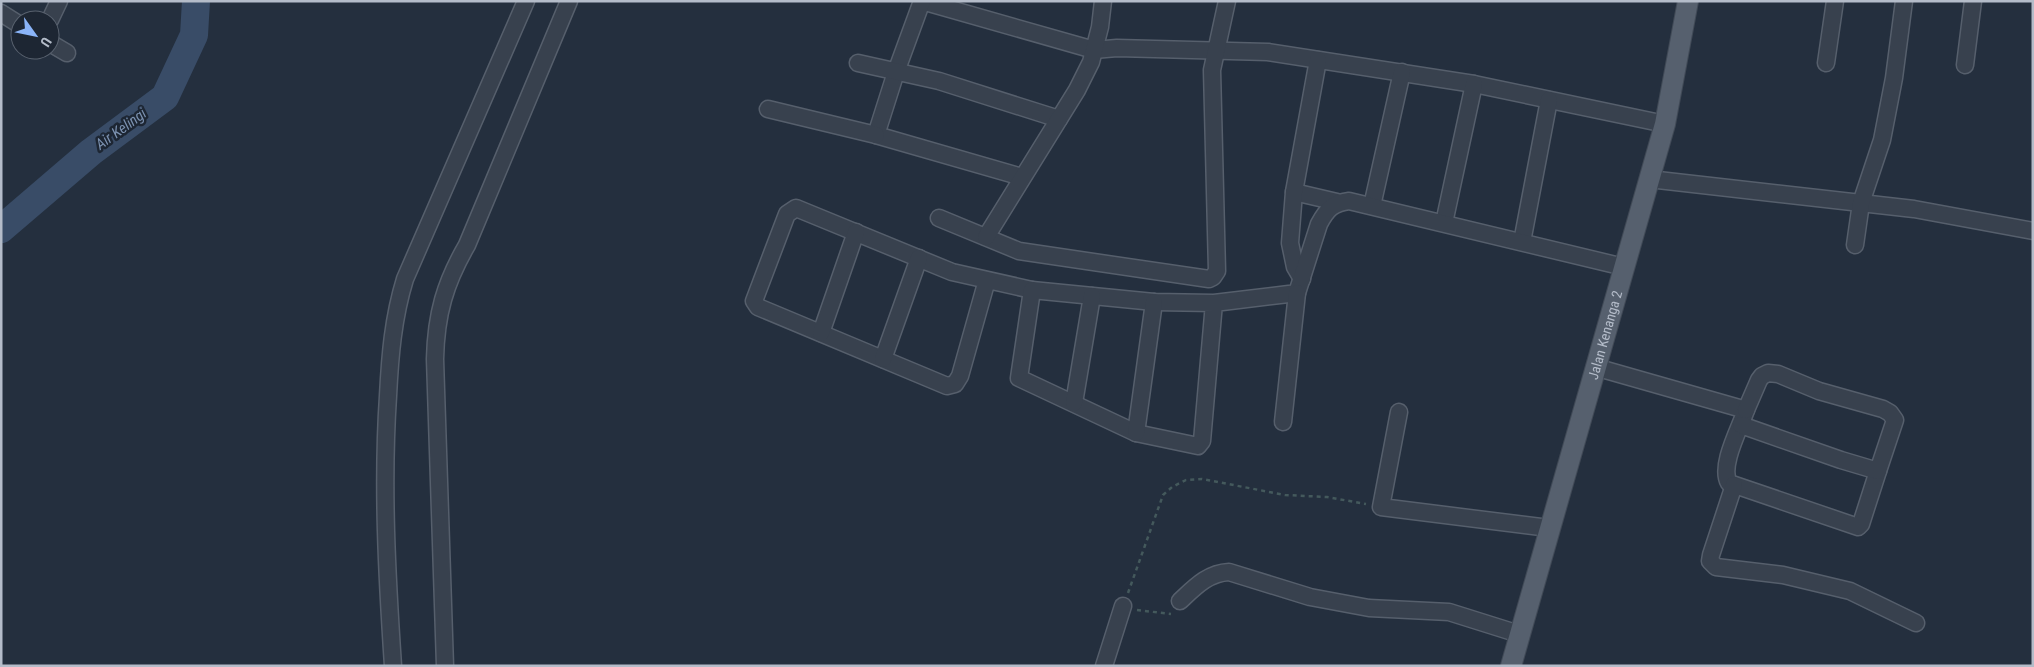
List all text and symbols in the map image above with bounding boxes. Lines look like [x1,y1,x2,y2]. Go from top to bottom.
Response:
north arrow [10,10,60,60]
text: U [37,34,55,50]
water label: Air Kelingi [91,104,150,154]
street label: Jalan Kenanga 2 [1585,289,1625,381]

